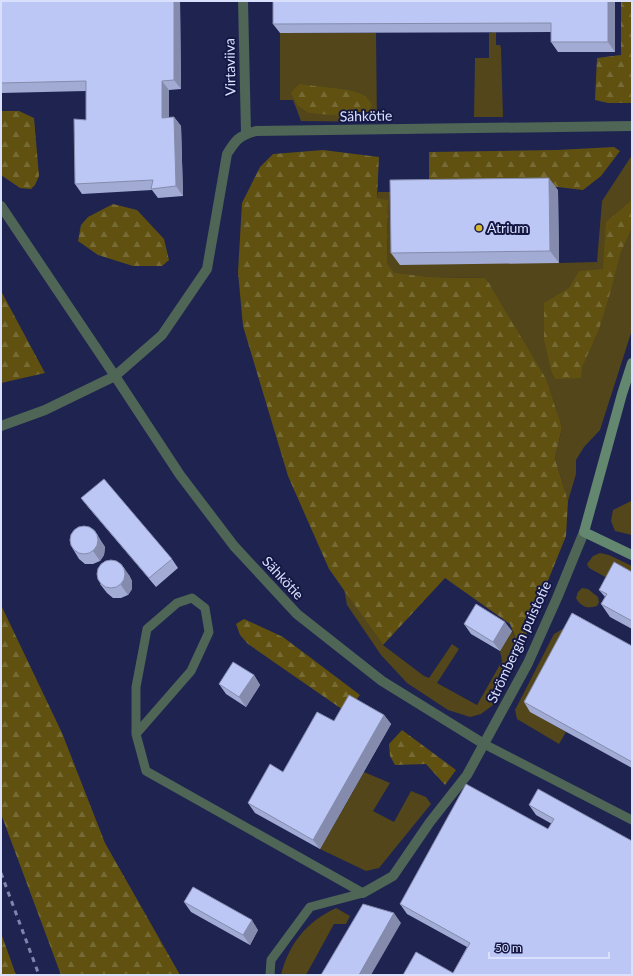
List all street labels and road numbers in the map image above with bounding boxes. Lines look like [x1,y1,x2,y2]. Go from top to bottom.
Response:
street label: Virtaviiva [220,38,239,96]
street label: Sähkötie [339,107,393,124]
street label: Sähkötie [259,553,308,603]
street label: Strömbergin puistotie [483,578,554,705]

